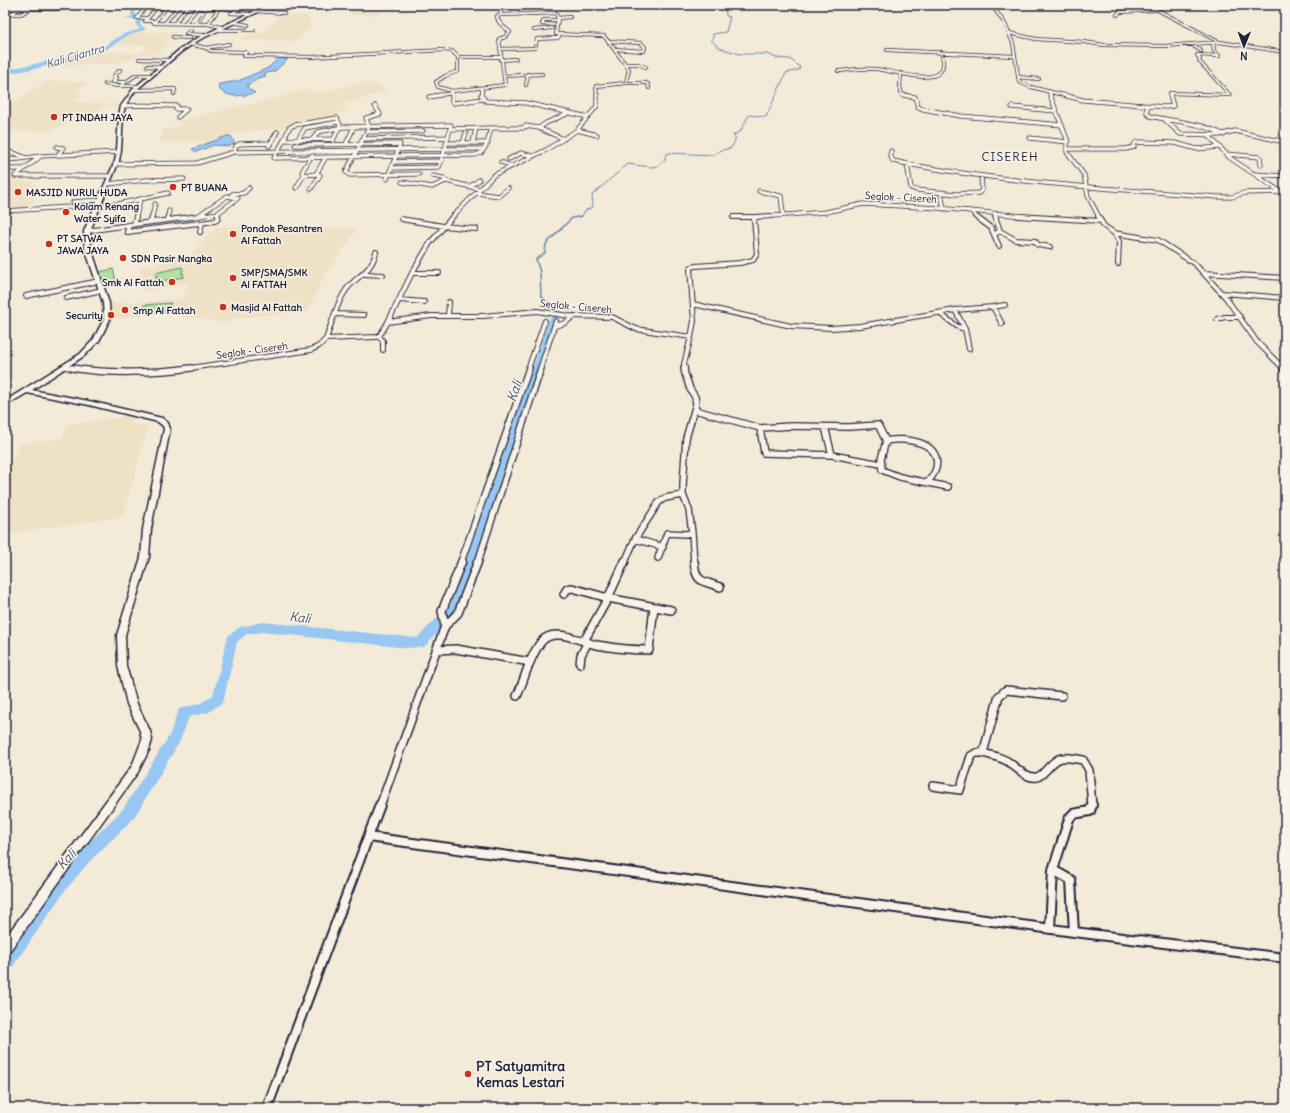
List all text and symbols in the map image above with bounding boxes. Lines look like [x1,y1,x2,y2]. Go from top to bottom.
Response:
north arrow [1224,26,1264,66]
water label: Kali Cijantra [44,41,106,71]
text: N [1240,49,1248,63]
place label: PT INDAH JAYA [62,111,133,124]
marker: PT INDAH JAYA [49,112,59,122]
district label: CISEREH [981,149,1039,164]
place label: PT BUANA [181,181,228,194]
marker: PT BUANA [168,182,178,192]
place label: MASJID NURUL HUDA [26,186,128,199]
marker: MASJID NURUL HUDA [13,187,23,197]
street label: Seglok - Cisereh [865,189,938,206]
place label: Kolam Renang Water Syifa [74,200,140,225]
marker: Kolam Renang Water Syifa [61,207,71,217]
place label: Pondok Pesantren Al Fattah [241,222,323,247]
marker: Pondok Pesantren Al Fattah [228,229,238,239]
place label: PT SATWA JAWA JAYA [57,232,109,257]
marker: PT SATWA JAWA JAYA [44,239,54,249]
place label: SDN Pasir Nangka [131,252,213,265]
marker: SDN Pasir Nangka [118,253,128,263]
place label: SMP/SMA/SMK Al FATTAH [241,266,308,291]
marker: SMP/SMA/SMK Al FATTAH [228,273,238,283]
place label: Smk Al Fattah [102,276,164,289]
marker: Smk Al Fattah [167,277,177,287]
street label: Seglok - Cisereh [539,297,613,316]
place label: Masjid Al Fattah [231,301,302,314]
marker: Masjid Al Fattah [218,302,228,312]
place label: Smp Al Fattah [133,304,196,317]
marker: Smp Al Fattah [120,305,130,315]
place label: Security [66,309,103,322]
marker: Security [106,310,116,320]
street label: Seglok - Cisereh [215,339,289,362]
water label: Kali [503,376,527,404]
water label: Kali [289,608,313,627]
water label: Kali [53,844,81,873]
place label: PT Satyamitra Kemas Lestari [476,1057,565,1091]
marker: PT Satyamitra Kemas Lestari [463,1069,473,1079]

